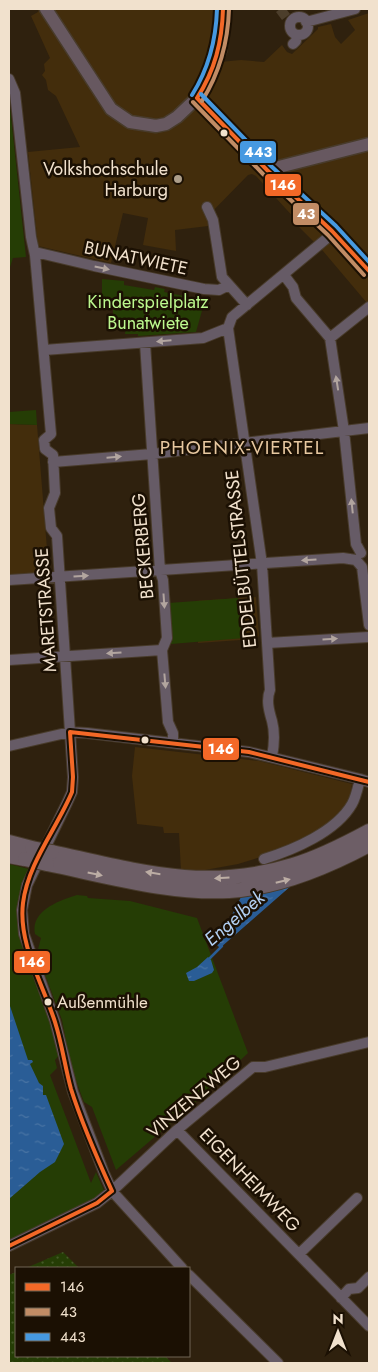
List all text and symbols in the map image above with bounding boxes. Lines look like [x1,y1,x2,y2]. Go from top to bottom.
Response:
unlabelled marker [219,128,229,138]
line badge: 443 [239,140,277,164]
text: 443 [244,142,272,162]
place label: Volkshochschule Harburg [43,156,168,203]
marker: Volkshochschule Harburg [172,173,184,185]
line badge: 146 [264,173,302,197]
text: 146 [270,175,296,195]
line badge: 43 [292,202,320,226]
text: 43 [297,204,316,224]
street label: BUNATWIETE [82,234,190,282]
one-way arrow [95,264,110,272]
park label: Kinderspielplatz Bunatwiete [87,289,209,336]
one-way arrow [156,337,172,345]
one-way arrow [333,374,341,390]
district label: PHOENIX-VIERTEL [160,434,324,461]
one-way arrow [106,453,122,461]
street label: EDDELBÜTTELSTRASSE [219,469,263,649]
street label: BECKERBERG [125,492,161,600]
one-way arrow [348,498,356,514]
street label: MARETSTRASSE [29,547,63,673]
one-way arrow [300,557,316,565]
one-way arrow [73,571,89,579]
one-way arrow [161,594,169,610]
one-way arrow [323,635,339,643]
one-way arrow [106,649,122,657]
one-way arrow [161,673,169,689]
unlabelled marker [140,735,150,745]
line badge: 146 [202,737,240,761]
text: 146 [208,739,234,759]
one-way arrow [144,869,160,877]
one-way arrow [88,870,103,878]
one-way arrow [214,875,230,883]
one-way arrow [276,877,291,885]
water label: Engelbek [198,884,271,952]
line badge: 146 [13,950,51,974]
text: 146 [19,952,45,972]
place label: Außenmühle [57,990,148,1014]
marker: Außenmühle [43,997,53,1007]
street label: VINZENZWEG [141,1050,247,1144]
street label: EIGENHEIMWEG [194,1122,306,1238]
legend [15,1267,190,1357]
text: 146 [60,1276,84,1298]
text: 43 [60,1301,77,1323]
north arrow [313,1307,363,1357]
text: N [332,1309,344,1329]
text: 443 [60,1326,86,1348]

